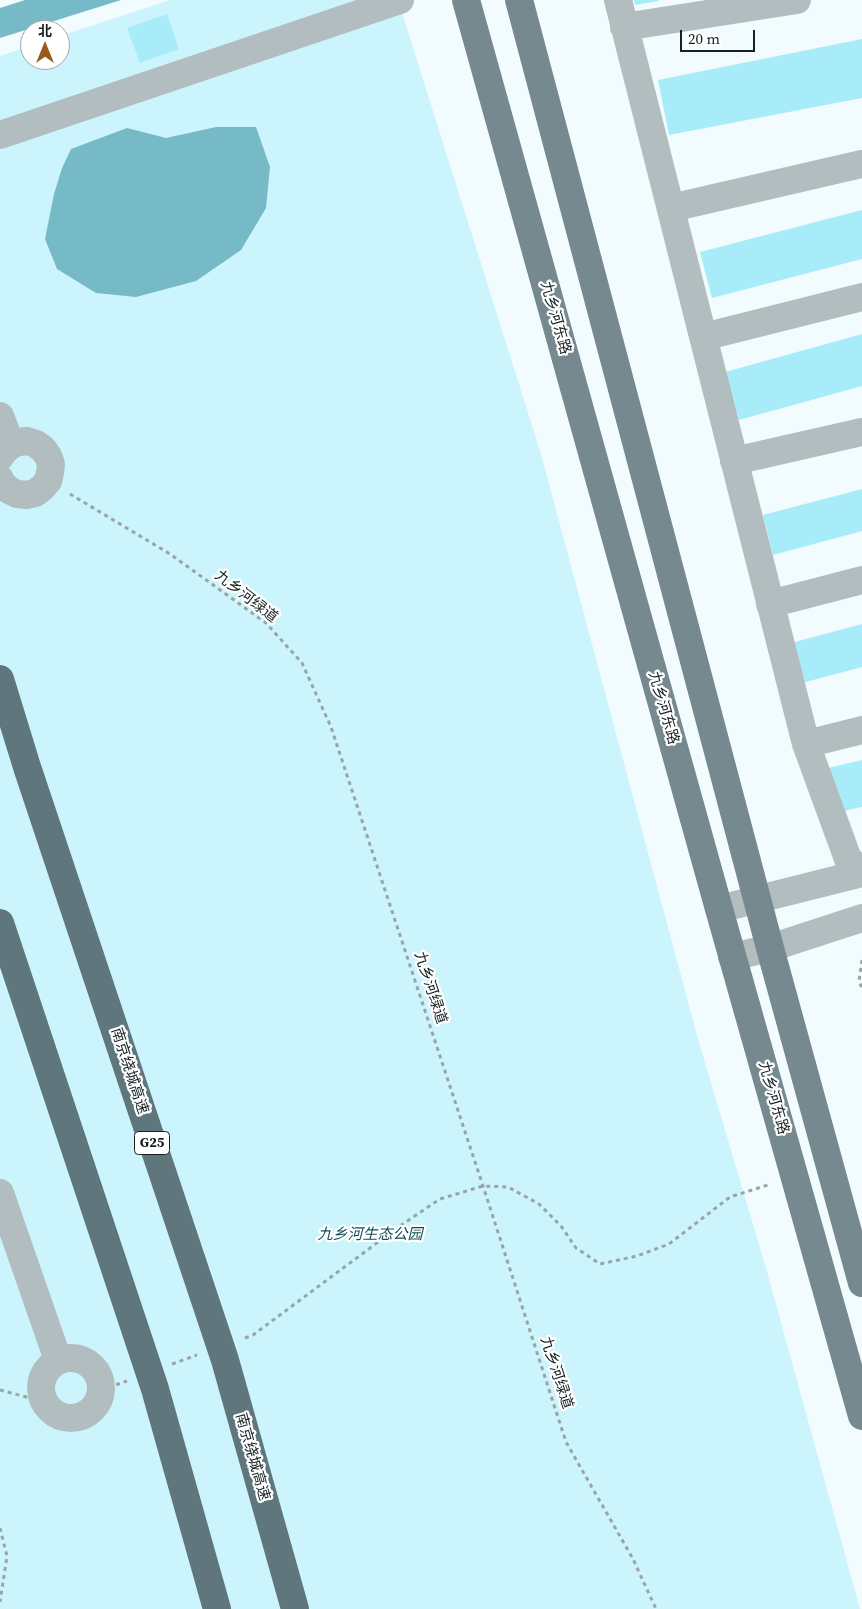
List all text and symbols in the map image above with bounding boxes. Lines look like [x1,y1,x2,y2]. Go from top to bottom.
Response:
north arrow [20,20,70,70]
scale bar [682,20,757,52]
text: 北 [38,21,52,41]
text: 20 m [688,28,720,49]
street label: 九乡河东路 [536,279,574,357]
street label: 九乡河绿道 [211,567,281,627]
street label: 九乡河东路 [644,669,682,747]
street label: 九乡河绿道 [410,950,450,1026]
street label: 南京绕城高速 [107,1025,151,1117]
street label: 九乡河东路 [754,1059,792,1137]
road number: G25 [134,1132,170,1154]
park label: 九乡河生态公园 [318,1226,422,1244]
street label: 九乡河绿道 [536,1335,576,1411]
street label: 南京绕城高速 [231,1411,273,1503]

